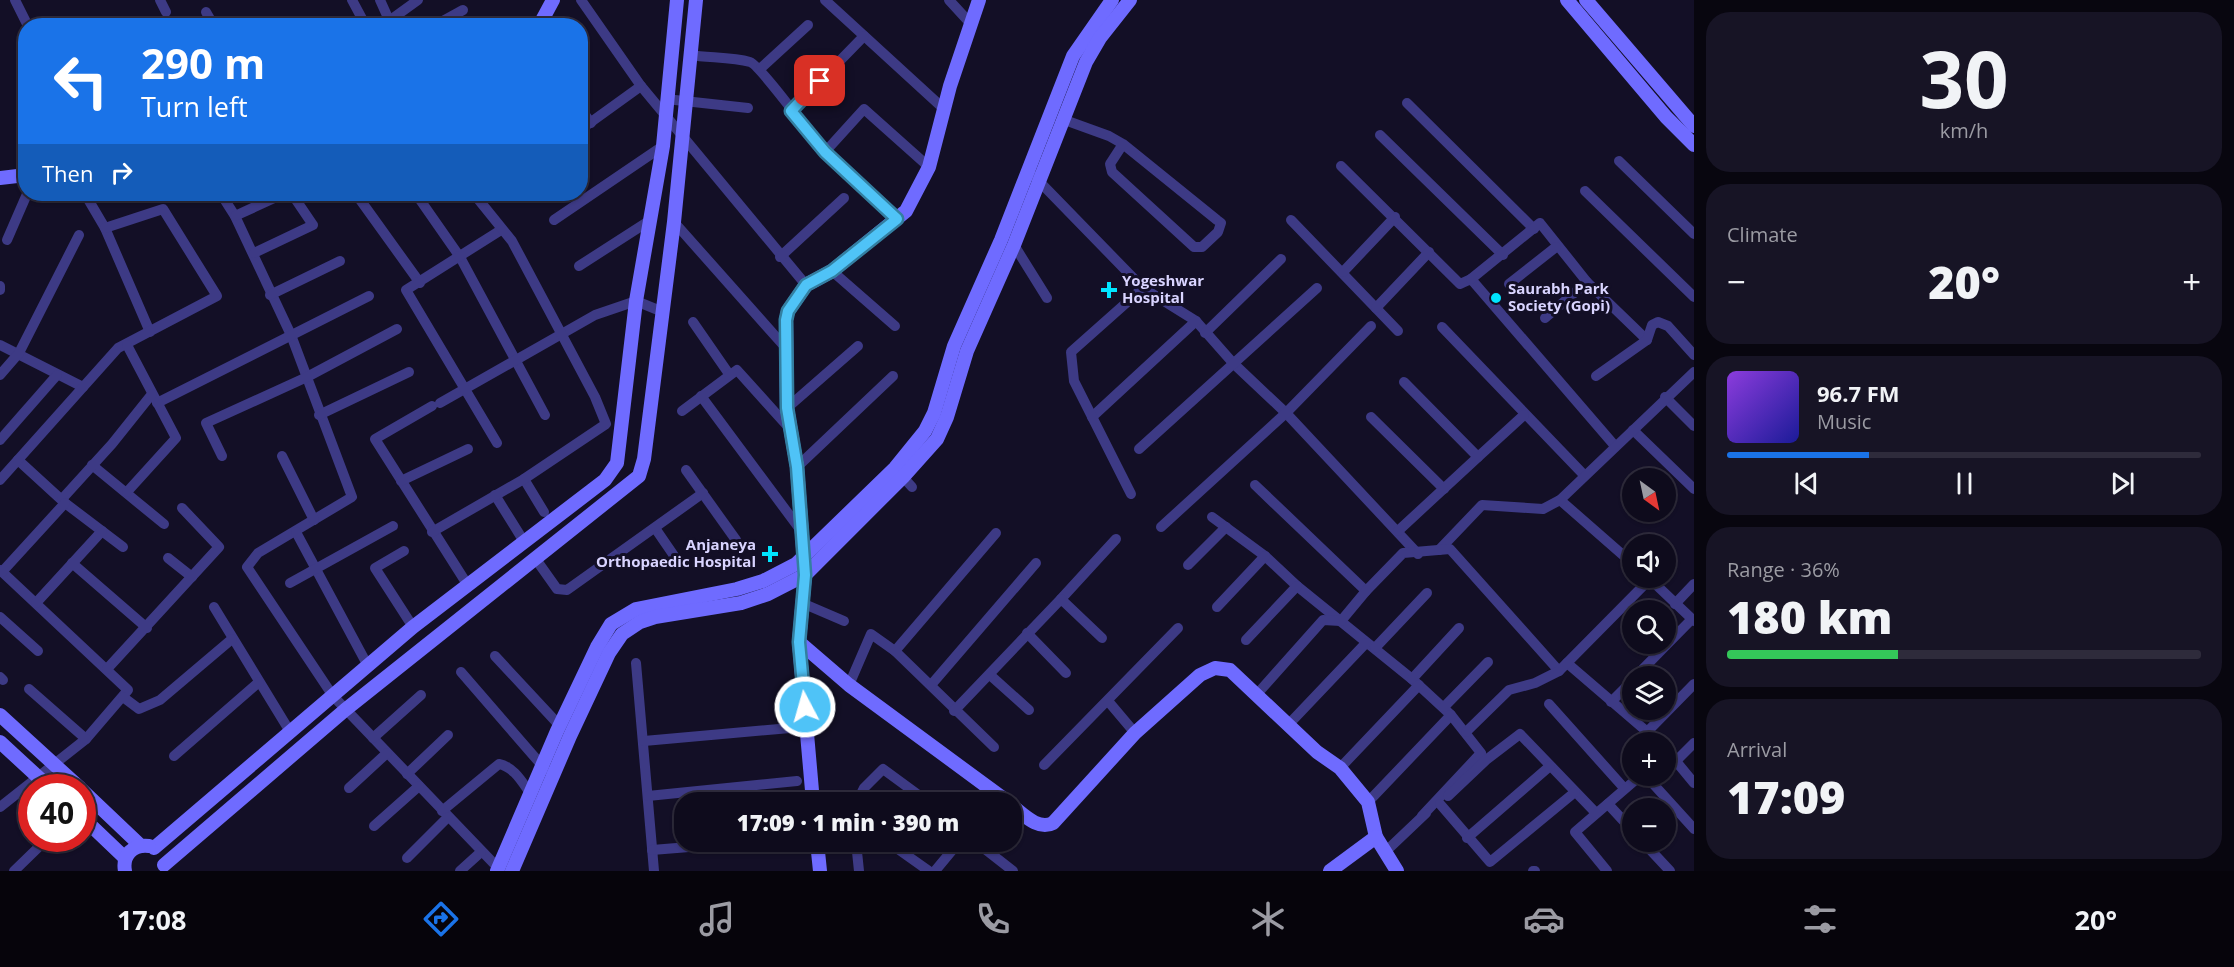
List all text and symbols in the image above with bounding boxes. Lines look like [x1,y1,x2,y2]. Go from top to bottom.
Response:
text: 30 [1919,25,2009,131]
text: 290 m [141,34,265,91]
icon: left [42,42,120,120]
pin [794,55,845,106]
icon: arrive [803,64,836,97]
text: Turn left [141,88,248,125]
text: km/h [1940,117,1988,144]
icon: right [105,156,138,189]
text: Then [42,158,93,188]
text: Climate [1727,221,1798,248]
text: 20° [1928,251,2000,312]
text: − [1727,259,1746,304]
text: + [2182,259,2201,304]
place label: Yogeshwar Hospital [1122,270,1204,307]
place label: Saurabh Park Society (Gopi) [1508,278,1610,315]
marker: Yogeshwar Hospital [1100,281,1118,299]
marker: Saurabh Park Society (Gopi) [1489,291,1503,305]
text: 96.7 FM [1817,378,1900,408]
text: Music [1817,408,1871,435]
icon: previous [1790,467,1823,500]
icon: pause [1948,467,1981,500]
icon: next [2106,467,2139,500]
north arrow [1622,468,1676,522]
map controls [1622,468,1676,852]
place label: Anjaneya Orthopaedic Hospital [596,534,756,571]
button: sound [1622,534,1676,588]
marker: Anjaneya Orthopaedic Hospital [761,545,779,563]
text: Range · 36% [1727,556,1840,583]
text: 180 km [1727,586,1892,647]
button: search [1622,600,1676,654]
button: layers [1622,666,1676,720]
position arrow [773,675,837,739]
button: + [1622,732,1676,786]
text: Arrival [1727,736,1787,763]
text: 17:09 [1727,766,1845,827]
speed limit sign: 40 [18,774,96,852]
button: − [1622,798,1676,852]
text: 17:09 · 1 min · 390 m [737,807,959,837]
icon: directions [420,898,462,940]
icon: music [696,898,738,940]
icon: phone [972,898,1014,940]
icon: climate [1247,898,1289,940]
icon: car [1523,898,1565,940]
icon: filters [1799,898,1841,940]
text: 17:08 [117,901,186,938]
text: 20° [2075,901,2117,938]

